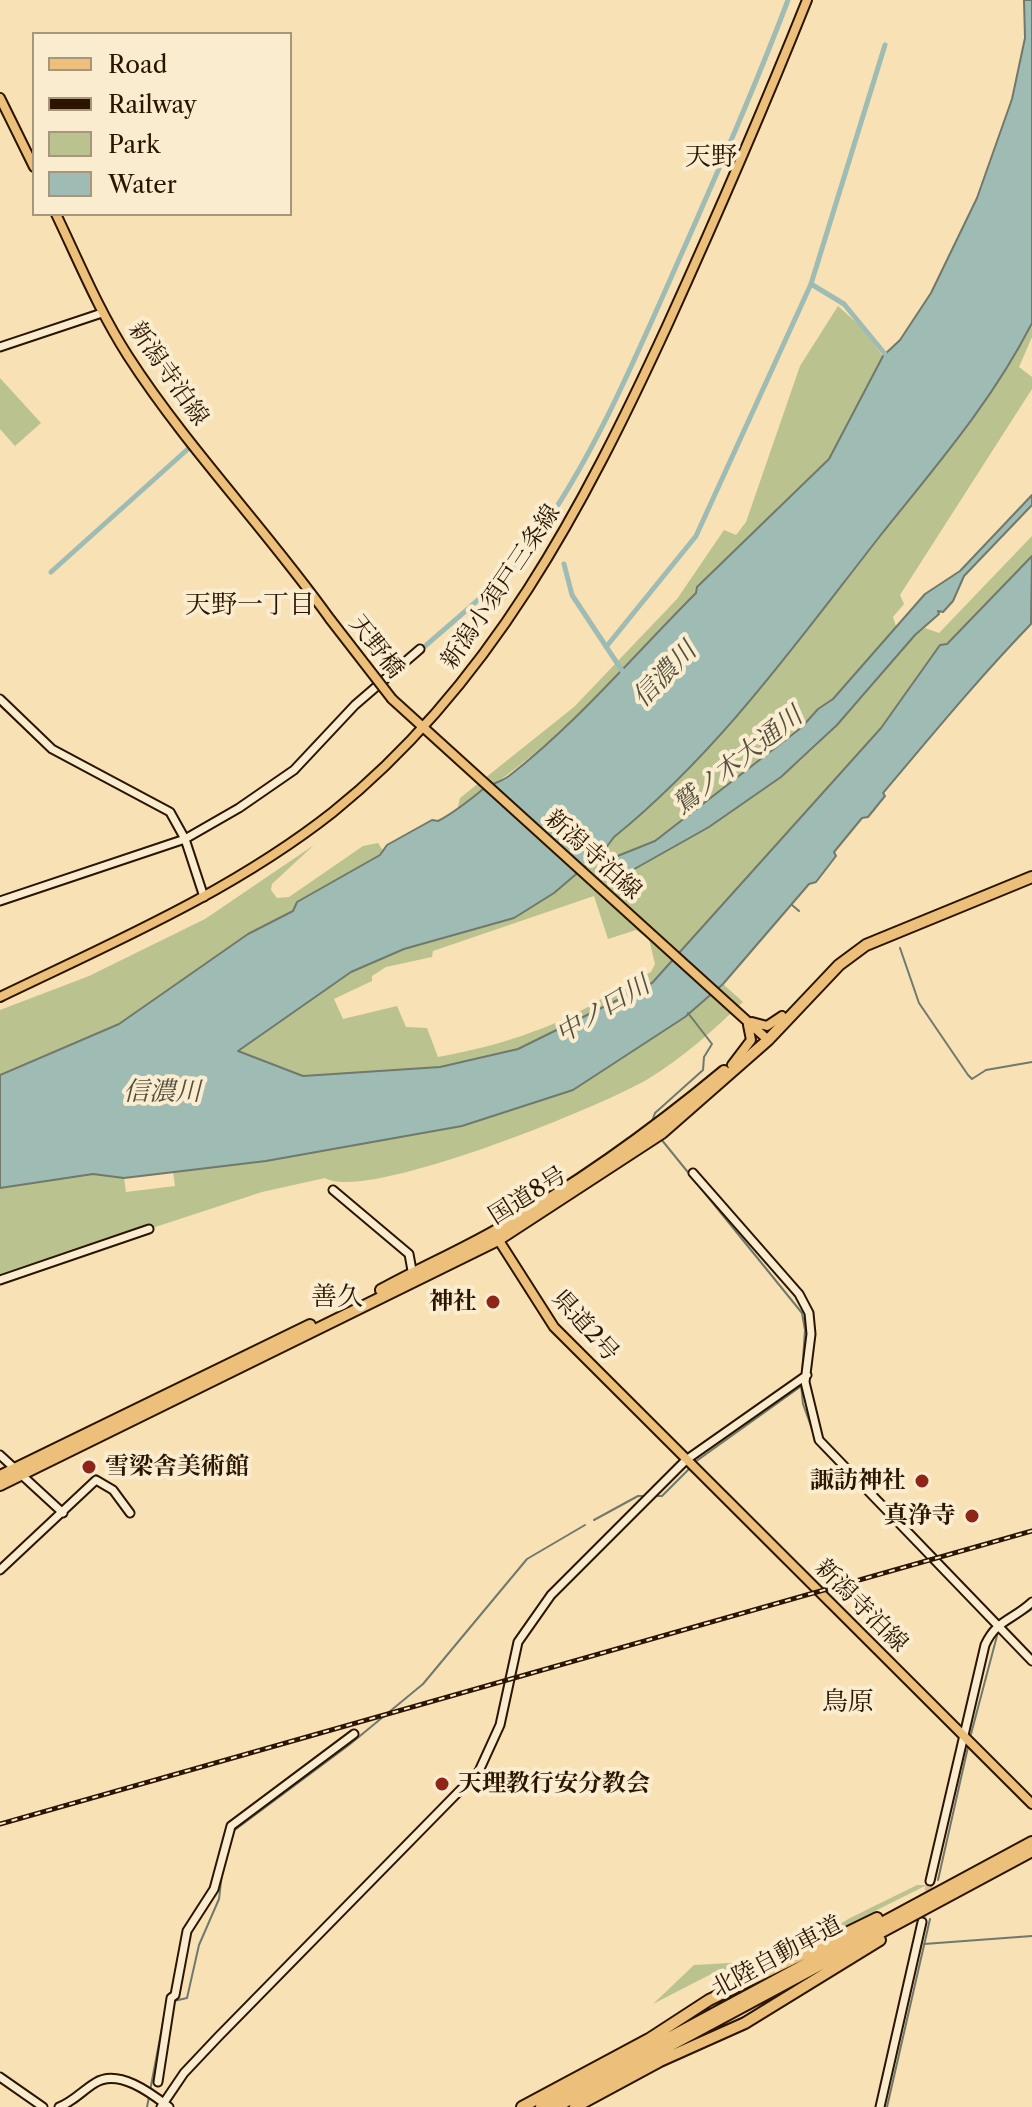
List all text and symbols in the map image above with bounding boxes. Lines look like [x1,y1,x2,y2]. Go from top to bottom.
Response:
legend [32,32,292,216]
text: Road [108,50,167,79]
text: Railway [108,90,197,119]
text: Park [108,130,160,159]
district label: 天野 [685,141,737,173]
text: Water [108,170,177,199]
street label: 新潟寺泊線 [122,317,214,431]
street label: 新潟小須戸三条線 [435,499,567,675]
district label: 天野一丁目 [185,589,315,621]
street label: 天野橋 [342,610,410,684]
water label: 信濃川 [627,636,703,714]
water label: 鷲ノ木大通川 [667,701,809,821]
street label: 新潟寺泊線 [539,804,647,906]
water label: 中ノ口川 [550,970,656,1050]
water label: 信濃川 [123,1076,201,1108]
street label: 国道8号 [484,1161,572,1231]
district label: 善久 [311,1281,363,1313]
street label: 県道2号 [546,1284,624,1368]
place label: 神社 [429,1288,477,1316]
marker: 神社 [484,1293,502,1311]
place label: 雪梁舎美術館 [105,1453,249,1481]
marker: 雪梁舎美術館 [80,1458,98,1476]
place label: 諏訪神社 [810,1467,906,1495]
marker: 諏訪神社 [913,1472,931,1490]
place label: 真浄寺 [884,1502,956,1530]
marker: 真浄寺 [963,1507,981,1525]
street label: 新潟寺泊線 [808,1553,914,1659]
district label: 鳥原 [822,1686,874,1718]
place label: 天理教行安分教会 [458,1770,650,1798]
marker: 天理教行安分教会 [433,1775,451,1793]
street label: 北陸自動車道 [707,1910,847,2004]

